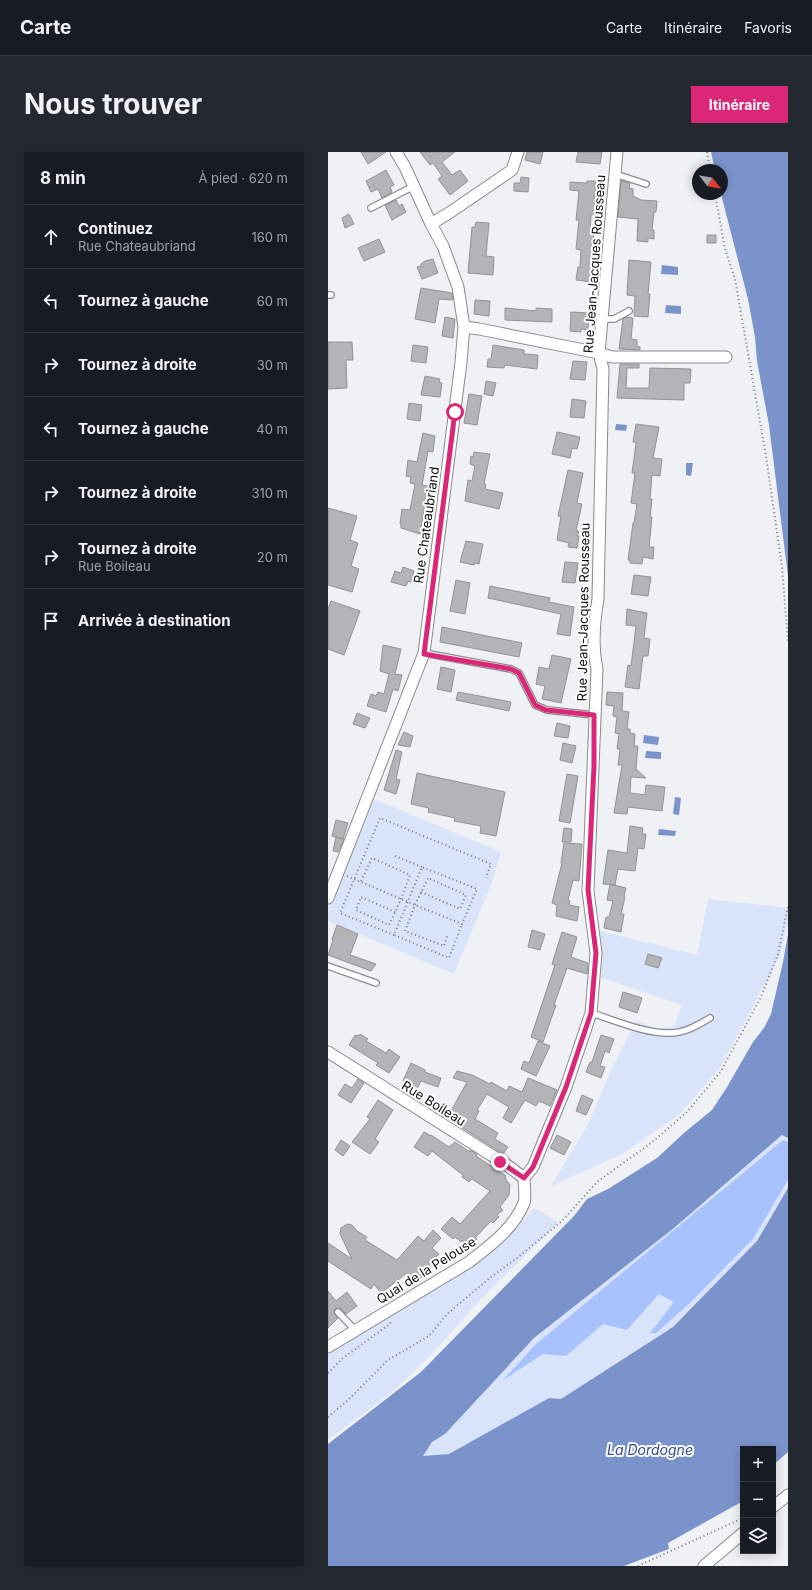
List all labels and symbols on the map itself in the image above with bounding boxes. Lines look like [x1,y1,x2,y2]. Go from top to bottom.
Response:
north arrow [692,164,728,200]
street label: Rue Jean-Jacques Rousseau [580,174,608,354]
route start [446,403,464,421]
street label: Rue Chateaubriand [410,466,442,584]
street label: Rue Jean-Jacques Rousseau [573,522,593,702]
street label: Rue Boileau [399,1077,469,1129]
route end [491,1153,509,1171]
street label: Quai de la Pelouse [373,1233,479,1307]
water label: La Dordogne [607,1441,693,1458]

